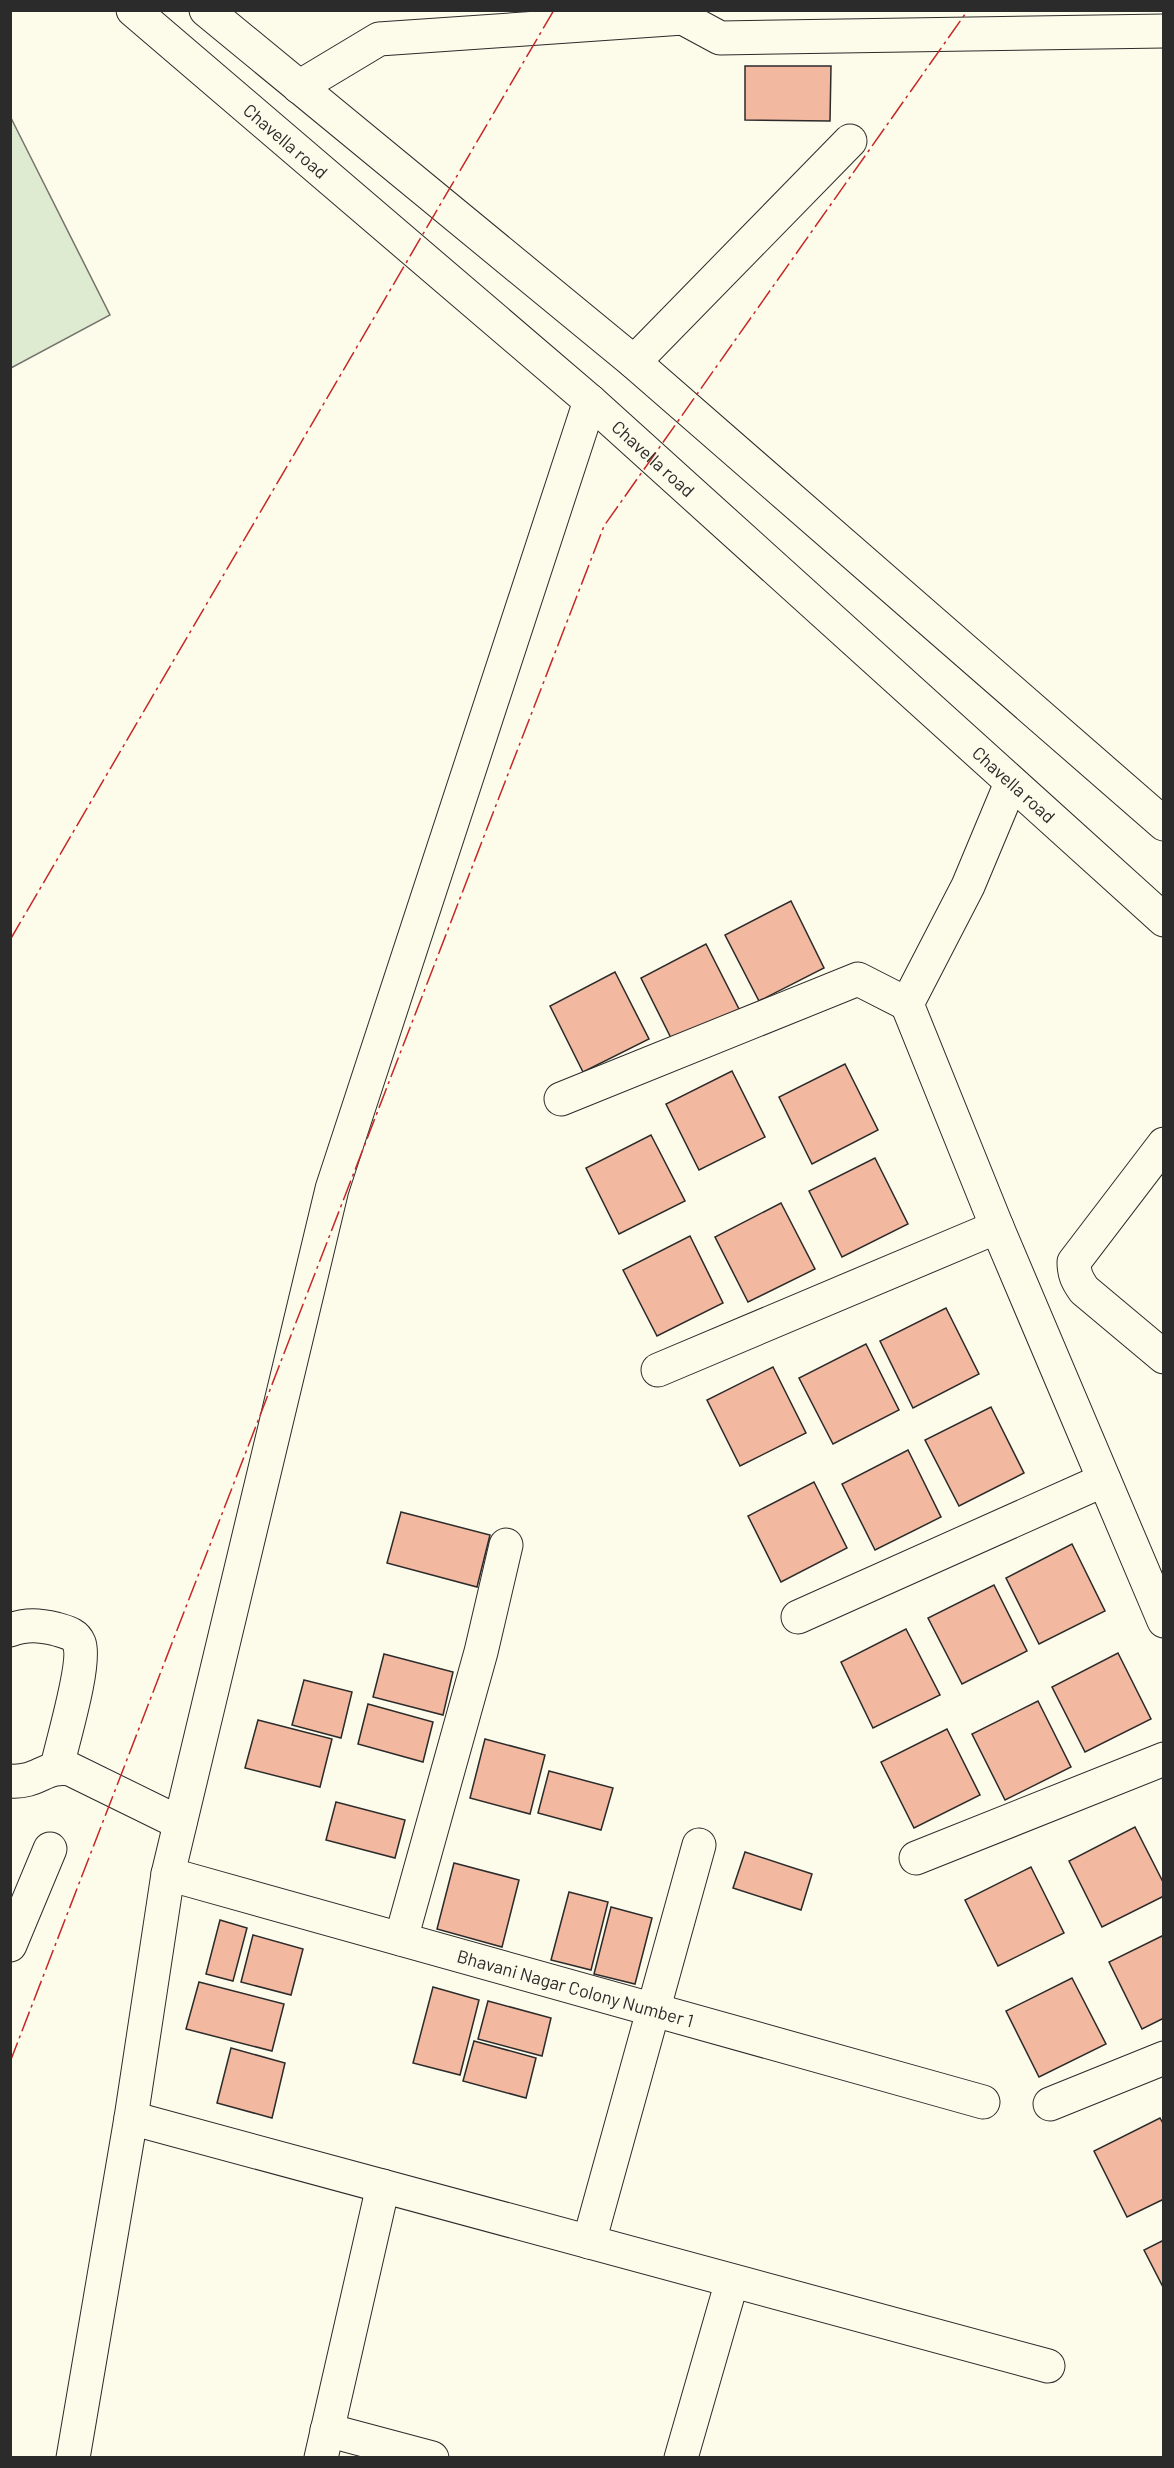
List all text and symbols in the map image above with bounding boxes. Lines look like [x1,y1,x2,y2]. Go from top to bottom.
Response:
street label: Chavella road [239,99,332,183]
street label: Chavella road [608,415,699,501]
street label: Chavella road [968,741,1060,827]
street label: Bhavani Nagar Colony Number 1 [455,1944,696,2032]

